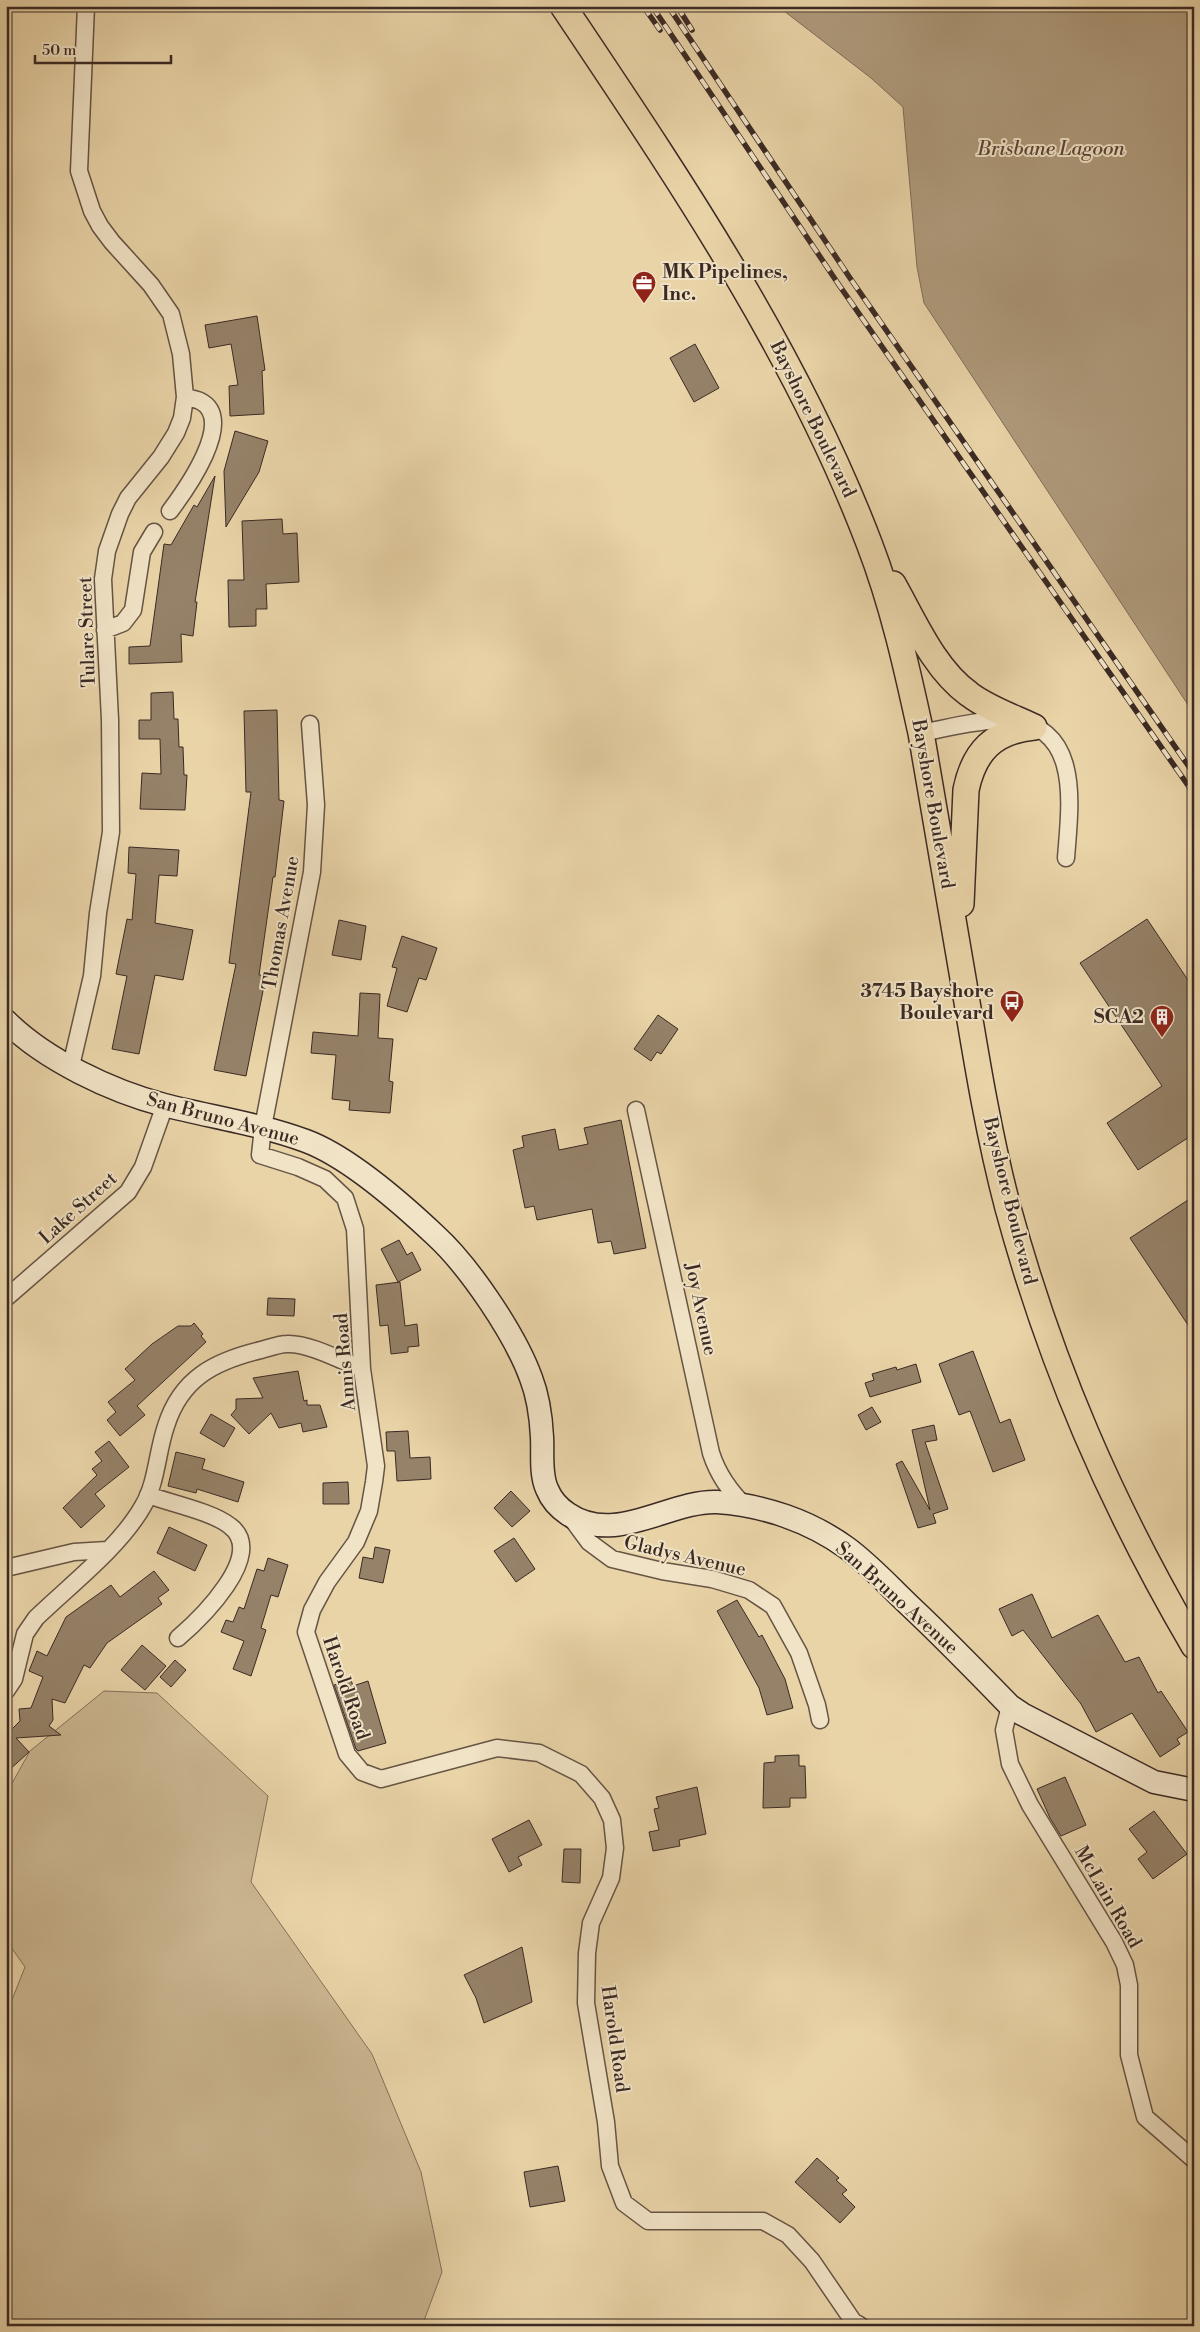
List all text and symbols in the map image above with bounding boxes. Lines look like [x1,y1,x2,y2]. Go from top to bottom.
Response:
scale bar [35,32,171,64]
text: 50 m [42,41,76,60]
water label: Brisbane Lagoon [976,137,1126,162]
place label: MK Pipelines, Inc. [662,260,788,306]
office icon: MK Pipelines, Inc. [631,270,657,304]
street label: Bayshore Boulevard [764,336,862,502]
street label: Tulare Street [73,576,101,688]
street label: Bayshore Boulevard [906,716,960,891]
street label: Thomas Avenue [257,854,305,992]
place label: 3745 Bayshore Boulevard [860,979,994,1025]
bus stop icon: 3745 Bayshore Boulevard [999,989,1025,1023]
building icon: SCA2 [1149,1004,1175,1038]
place label: SCA2 [1094,1005,1144,1029]
street label: San Bruno Avenue [144,1087,302,1151]
street label: Bayshore Boulevard [977,1114,1042,1287]
street label: Lake Street [34,1166,122,1249]
street label: Joy Avenue [679,1259,723,1358]
street label: Annis Road [329,1312,361,1413]
street label: Gladys Avenue [622,1530,748,1582]
street label: San Bruno Avenue [831,1536,963,1660]
street label: Harold Road [317,1633,375,1743]
street label: McLain Road [1069,1842,1147,1953]
street label: Harold Road [596,1984,634,2094]

